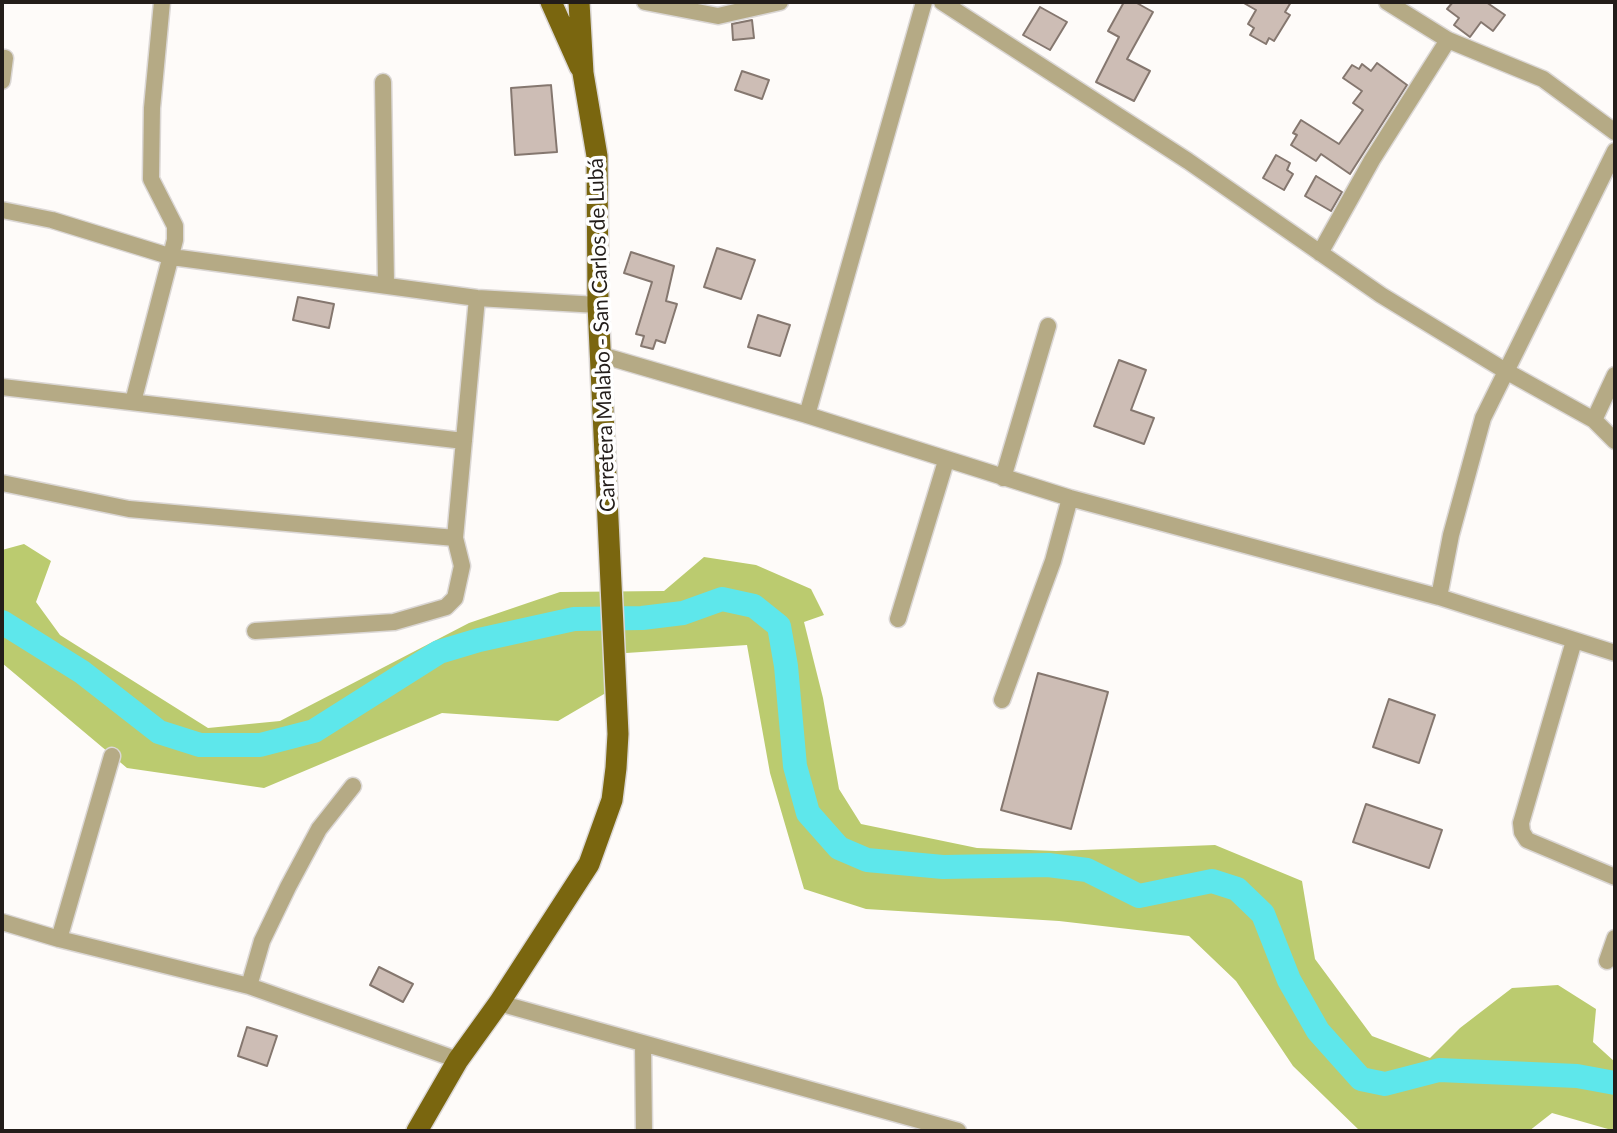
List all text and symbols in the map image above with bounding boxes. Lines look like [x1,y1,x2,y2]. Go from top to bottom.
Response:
street label: Carretera Malabo - San Carlos de Lubá [583,158,621,512]

